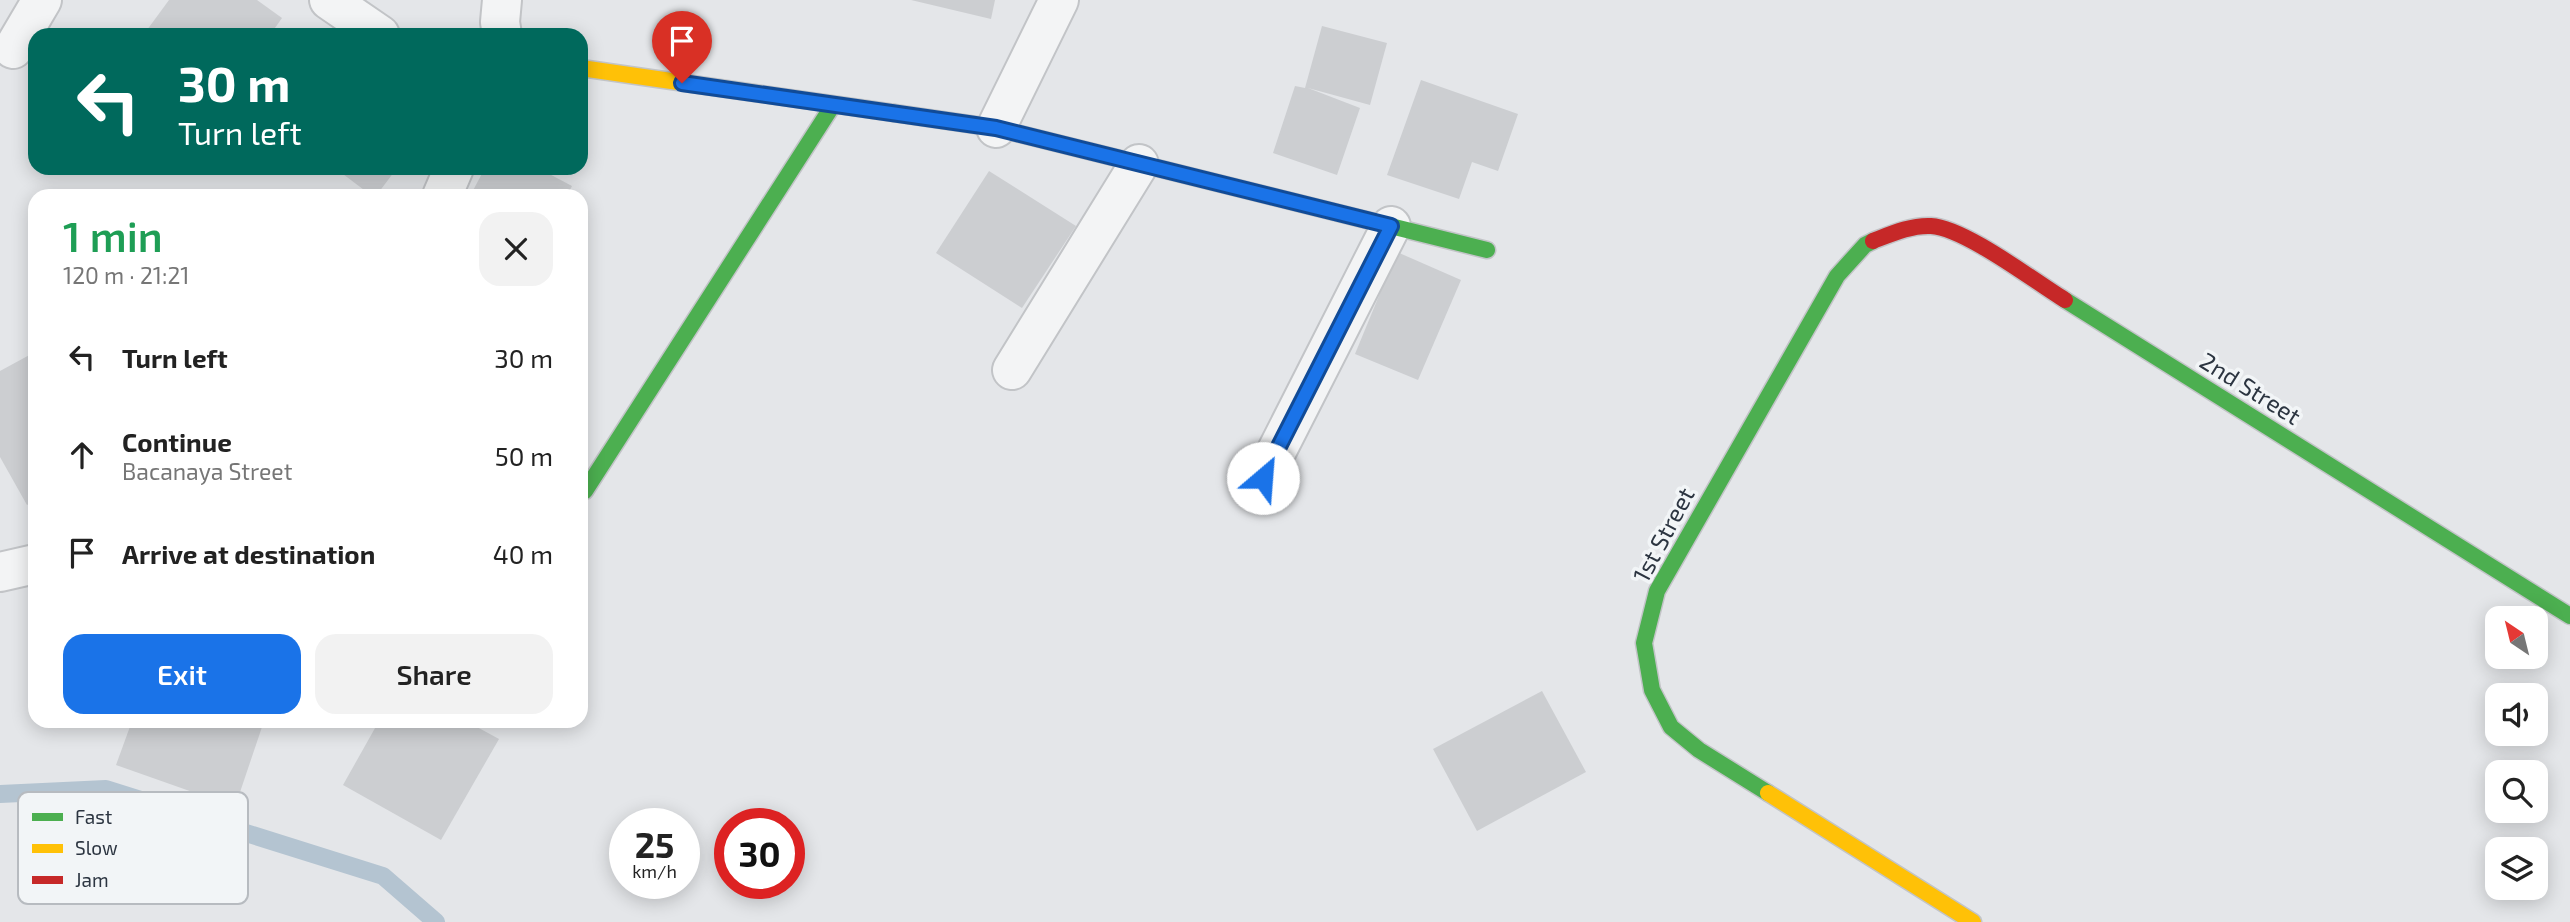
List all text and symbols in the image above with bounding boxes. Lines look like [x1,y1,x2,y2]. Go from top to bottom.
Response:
pin [652,11,712,83]
icon: arrive [663,22,701,60]
text: 30 m [178,53,290,112]
icon: left [63,56,154,147]
text: Turn left [178,113,302,151]
text: 1 min [63,210,163,260]
button: close [479,212,553,286]
text: 120 m · 21:21 [63,261,190,289]
icon: left [63,338,101,376]
text: Turn left [122,342,228,373]
text: 30 m [494,342,553,373]
street label: 2nd Street [2195,345,2306,430]
text: Continue [122,426,232,457]
icon: ahead [63,436,101,474]
text: 50 m [495,440,553,471]
position arrow [1226,441,1300,515]
text: Bacanaya Street [122,457,292,485]
street label: 1st Street [1626,482,1700,587]
icon: arrive [63,534,101,572]
text: Arrive at destination [122,538,375,569]
text: 40 m [493,538,553,569]
north arrow [2485,606,2548,668]
map controls [2485,606,2548,900]
button: Exit [63,634,301,714]
button: Share [315,634,553,714]
button: sound [2485,683,2548,746]
button: search [2485,760,2548,823]
legend [18,792,248,904]
text: Fast [75,805,112,828]
speed limit sign: 30 [714,808,805,899]
text: 25 [635,823,674,865]
text: Slow [75,836,118,859]
button: layers [2485,837,2548,900]
text: km/h [632,860,677,882]
text: Jam [75,868,109,891]

